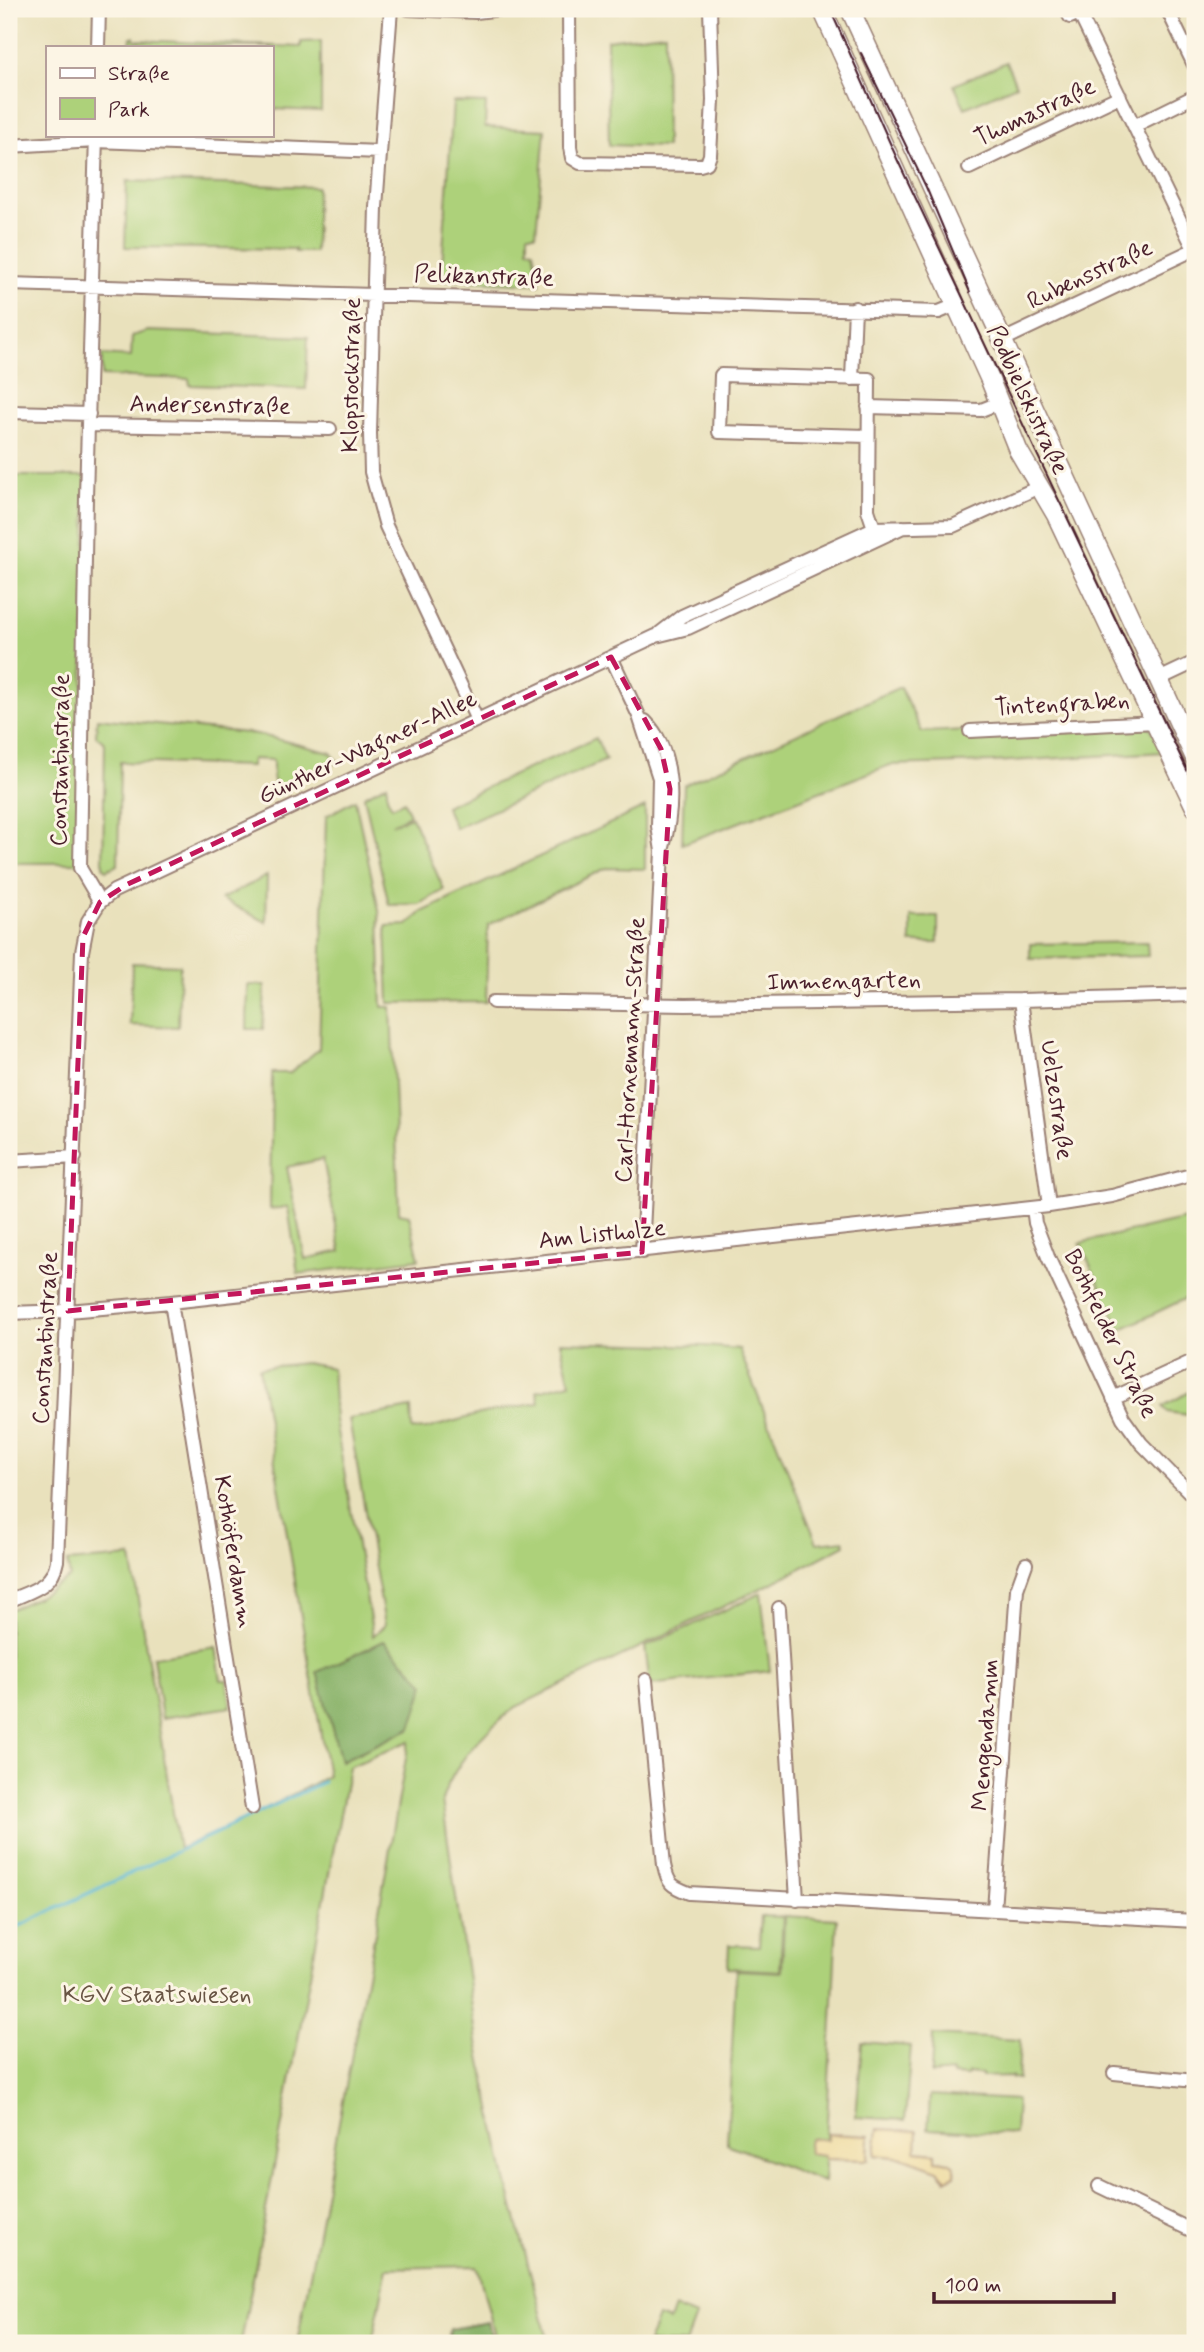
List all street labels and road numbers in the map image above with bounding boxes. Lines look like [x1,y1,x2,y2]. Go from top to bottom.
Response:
street label: Thomastraße [969,71,1101,155]
street label: Rubensstraße [1022,232,1158,318]
street label: Pelikanstraße [413,259,555,295]
street label: Klopstockstraße [335,297,369,453]
street label: Podbielskistraße [979,320,1075,480]
street label: Andersenstraße [129,389,291,423]
street label: Constantinstraße [44,673,78,847]
street label: Günther-Wagner-Allee [253,684,484,815]
street label: Tintengraben [994,686,1131,727]
street label: Carl-Hornemann-Straße [609,916,653,1184]
street label: Immengarten [767,965,921,999]
street label: Uelzestraße [1032,1038,1080,1162]
street label: Am Listholze [537,1213,667,1257]
street label: Bothfelder Straße [1056,1244,1164,1424]
street label: Constantinstraße [26,1251,66,1425]
street label: Kothöferdamm [206,1473,260,1631]
street label: Mengendamm [965,1658,1009,1812]

